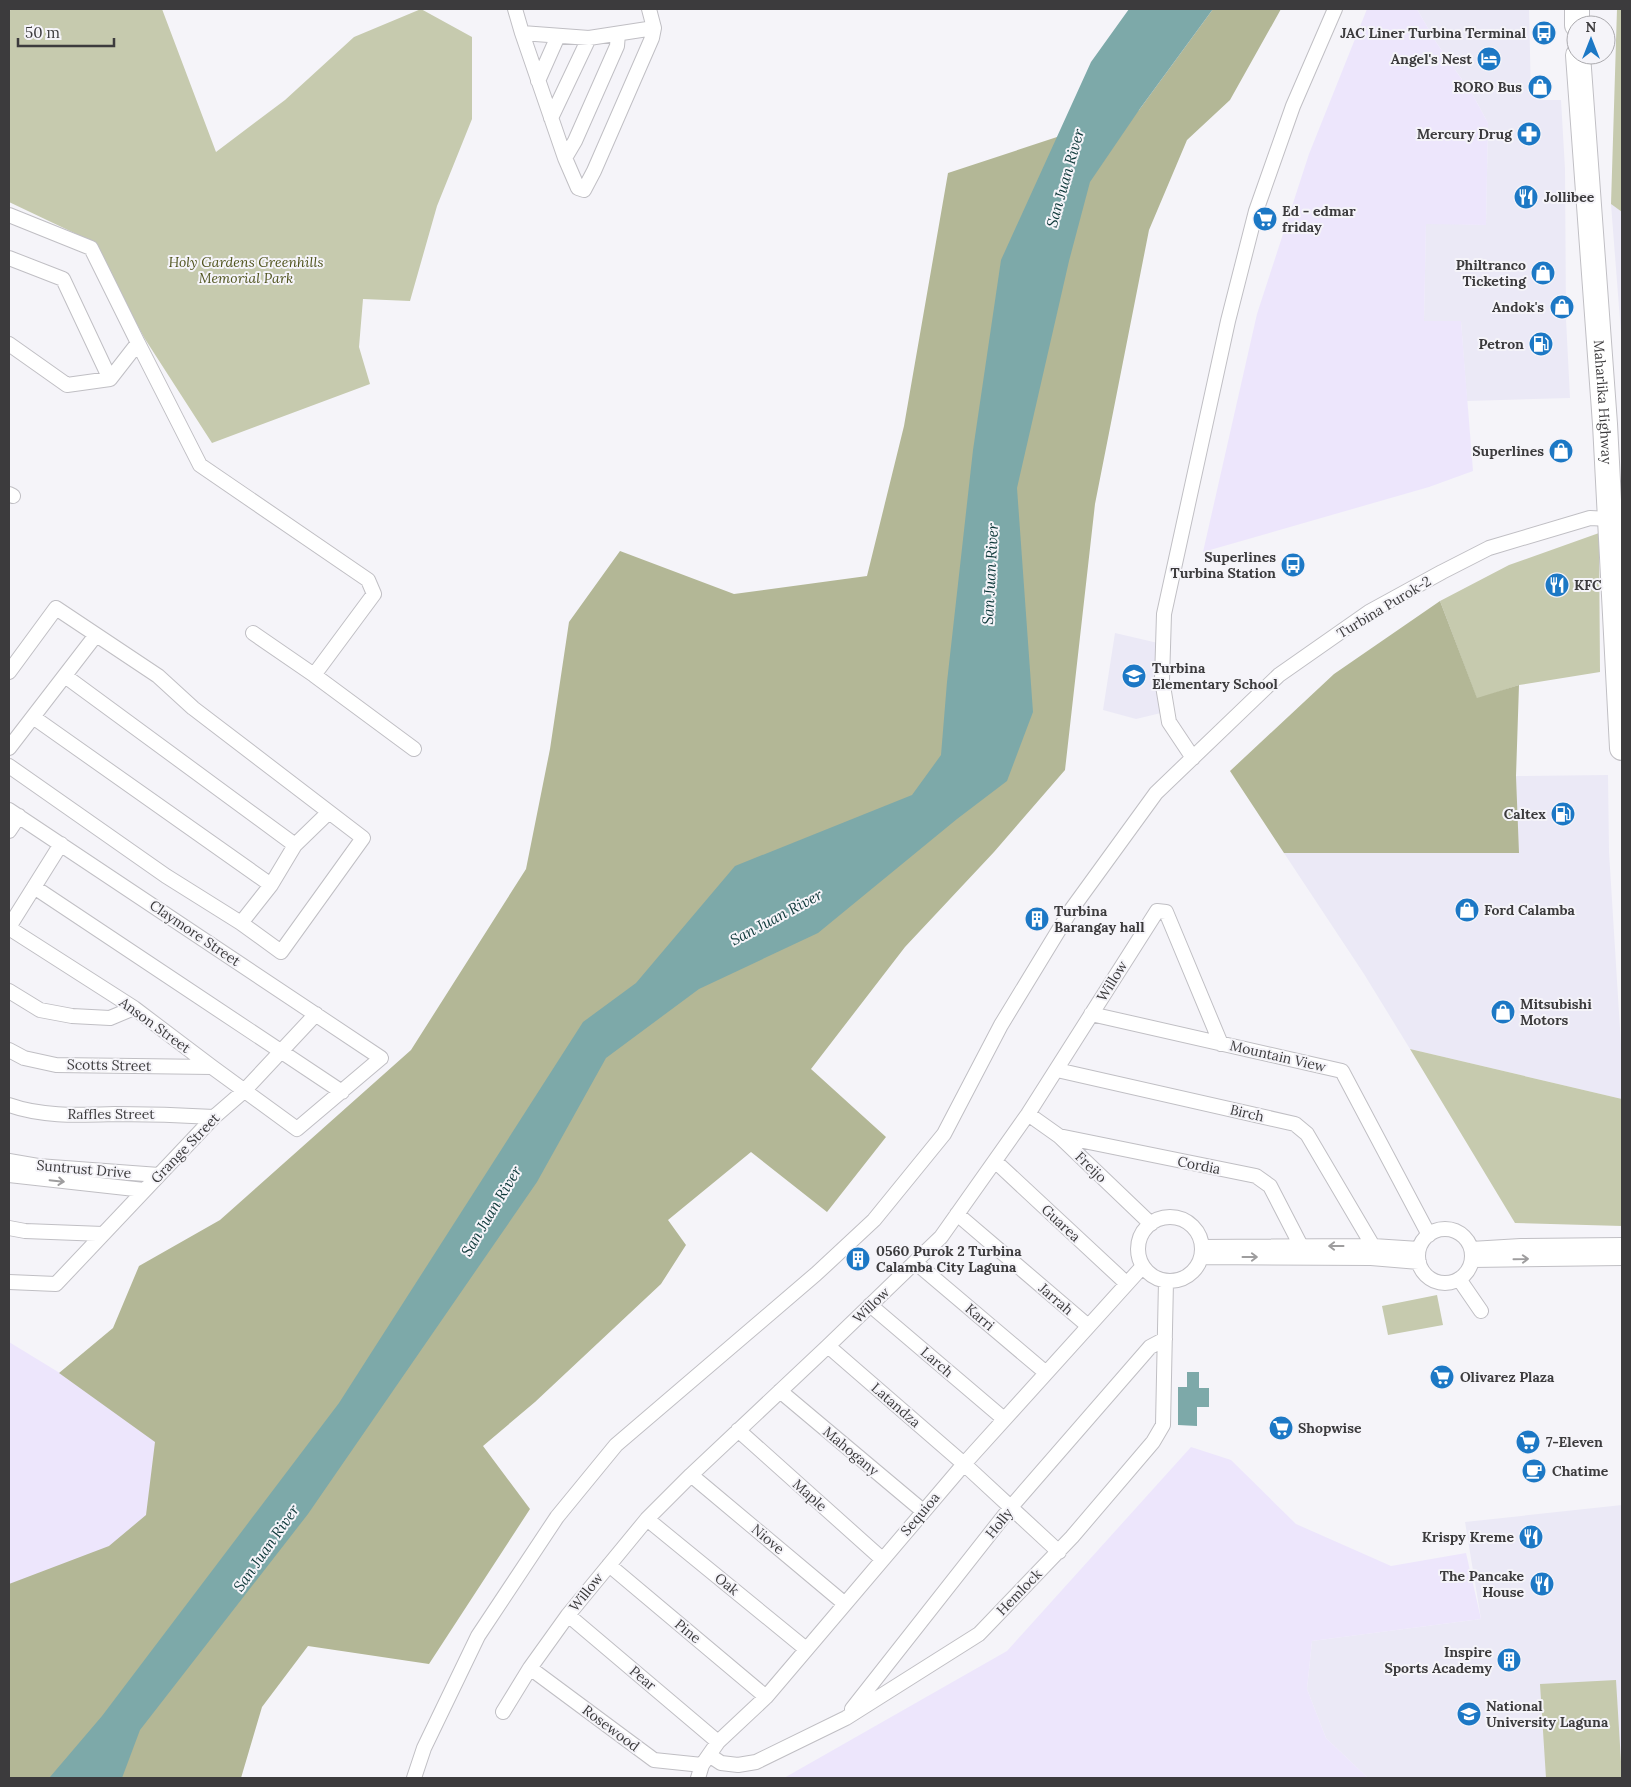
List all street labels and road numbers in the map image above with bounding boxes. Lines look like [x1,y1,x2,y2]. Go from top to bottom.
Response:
street label: Maharlika Highway [1590,339,1616,465]
street label: Turbina Purok-2 [1334,572,1434,642]
street label: Claymore Street [146,896,244,970]
street label: Willow [1093,957,1132,1005]
street label: Anson Street [115,992,195,1057]
street label: Mountain View [1228,1036,1329,1076]
street label: Scotts Street [67,1055,152,1075]
street label: Birch [1228,1100,1266,1126]
street label: Raffles Street [67,1105,155,1123]
street label: Grange Street [147,1109,223,1187]
street label: Freijo [1071,1148,1111,1186]
street label: Cordia [1176,1152,1222,1178]
street label: Suntrust Drive [36,1156,133,1182]
street label: Guarea [1038,1200,1084,1246]
street label: Jarrah [1034,1278,1077,1319]
street label: Willow [849,1283,894,1327]
street label: Karri [962,1300,998,1334]
street label: Larch [917,1343,957,1381]
street label: Latandza [868,1379,924,1431]
street label: Mahogany [819,1422,883,1480]
street label: Maple [789,1475,831,1515]
street label: Sequioa [897,1489,943,1539]
street label: Holly [981,1504,1017,1542]
street label: Niove [748,1520,788,1558]
street label: Hemlock [992,1565,1046,1619]
street label: Willow [565,1568,607,1615]
street label: Oak [711,1569,743,1599]
street label: Pine [671,1615,705,1647]
street label: Pear [626,1662,660,1694]
street label: Rosewood [579,1701,643,1755]

